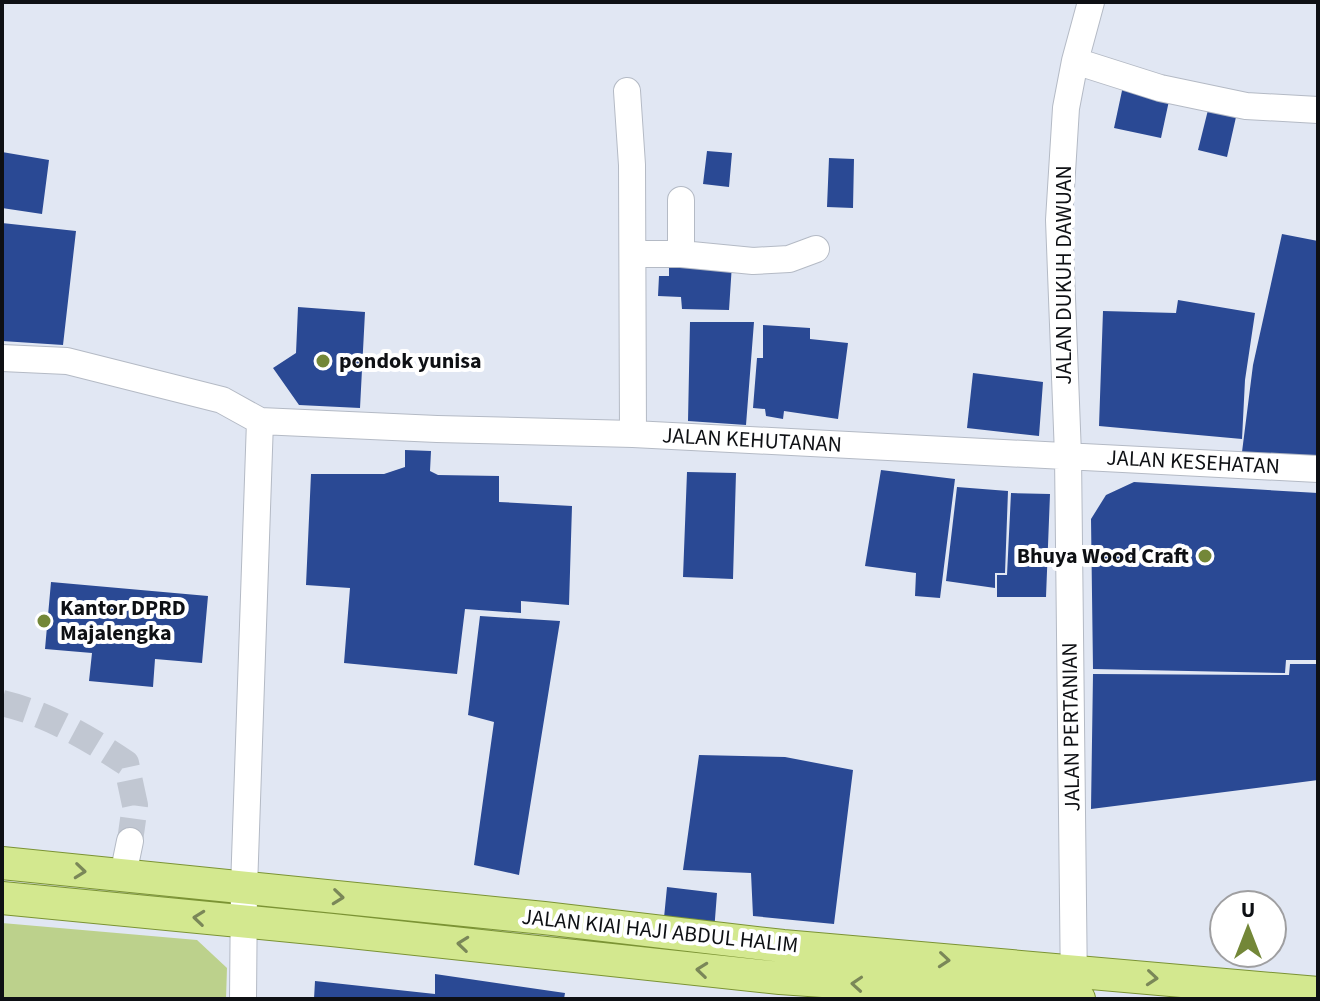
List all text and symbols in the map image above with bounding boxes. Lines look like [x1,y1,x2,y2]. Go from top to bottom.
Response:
street label: JALAN DUKUH DAWUAN [1048,165,1080,385]
place label: pondok yunisa [339,345,482,377]
marker: pondok yunisa [314,352,332,370]
street label: JALAN KEHUTANAN [661,419,843,461]
street label: JALAN KESEHATAN [1105,441,1281,483]
place label: Bhuya Wood Craft [1017,540,1189,572]
marker: Bhuya Wood Craft [1196,547,1214,565]
place label: Kantor DPRD Majalengka [60,592,186,649]
marker: Kantor DPRD Majalengka [35,612,53,630]
street label: JALAN PERTANIAN [1054,642,1088,812]
one-way arrow [73,862,86,879]
one-way arrow [332,889,345,906]
north arrow [1208,889,1288,969]
text: U [1241,894,1255,926]
street label: JALAN KIAI HAJI ABDUL HALIM [520,901,800,961]
one-way arrow [192,909,205,926]
one-way arrow [456,936,469,953]
one-way arrow [938,951,951,968]
one-way arrow [695,961,708,978]
one-way arrow [1146,969,1159,986]
one-way arrow [850,975,863,992]

